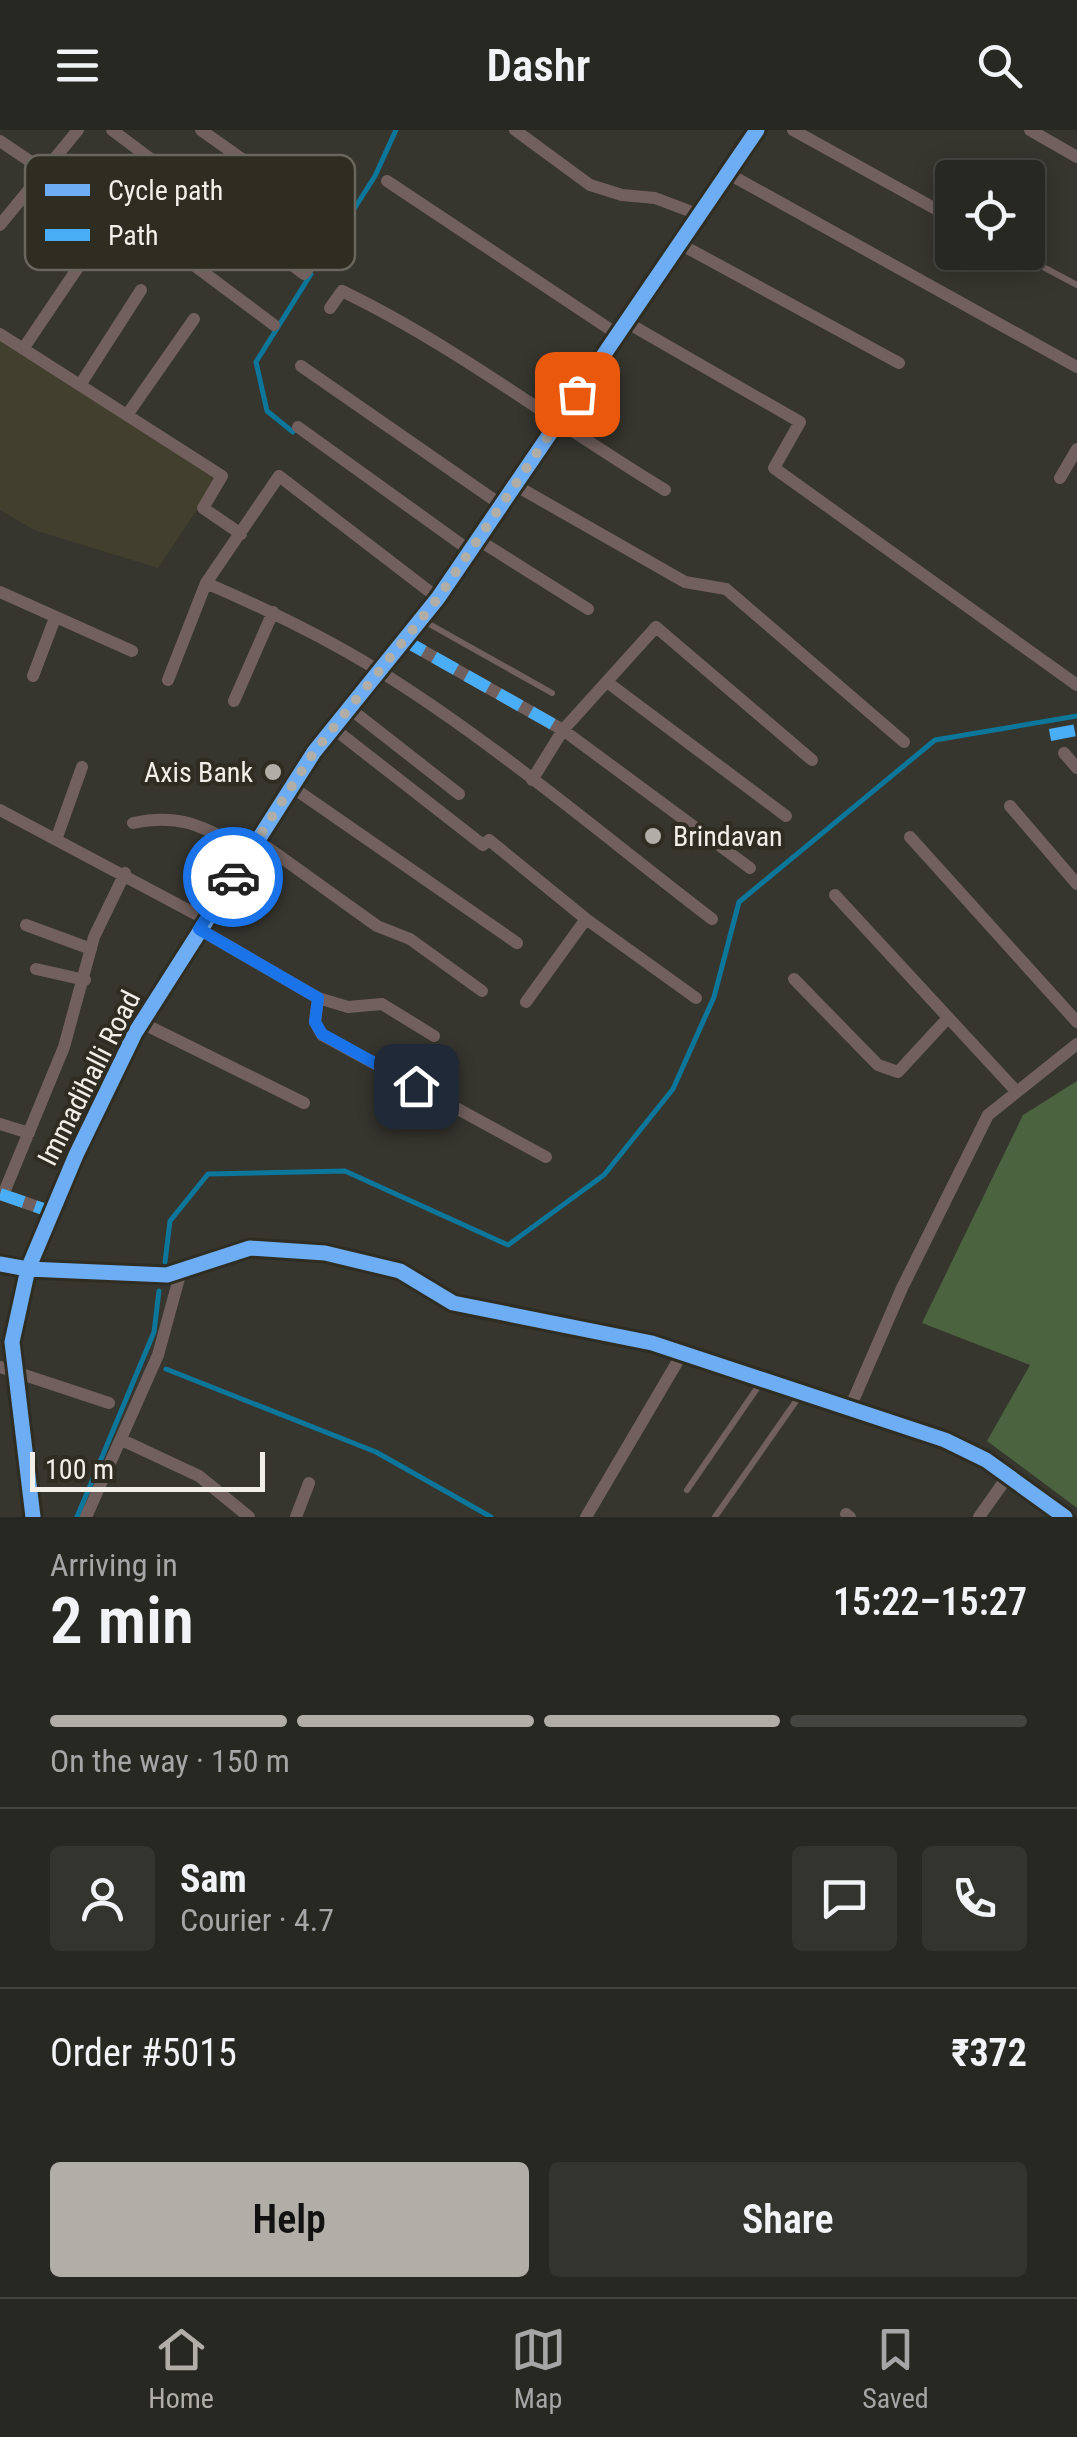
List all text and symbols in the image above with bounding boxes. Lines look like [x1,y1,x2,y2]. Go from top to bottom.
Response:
icon: menu [50,38,105,93]
icon: search [972,38,1027,93]
text: Dashr [487,39,590,92]
legend [25,155,355,270]
map controls [935,160,1045,270]
button: locate [935,160,1045,270]
text: Cycle path [108,174,223,207]
text: Path [108,219,159,252]
pin [535,352,620,437]
icon: bag [550,367,605,422]
place label: Axis Bank [144,756,253,789]
marker: Axis Bank [262,761,284,783]
place label: Brindavan [673,820,783,853]
marker: Brindavan [642,825,664,847]
courier [183,827,283,927]
icon: car [206,850,261,905]
street label: Immadihalli Road [31,985,147,1171]
pin [374,1044,459,1129]
icon: home [389,1059,444,1114]
scale bar [30,1447,265,1492]
text: 100 m [45,1453,114,1486]
text: Arriving in [50,1546,178,1584]
text: 15:22–15:27 [833,1580,1027,1624]
text: 2 min [50,1583,194,1659]
text: On the way · 150 m [50,1742,290,1780]
button: person [50,1846,155,1951]
button: chat [792,1846,897,1951]
button: phone [922,1846,1027,1951]
text: Sam [180,1857,247,1901]
text: Courier · 4.7 [180,1901,334,1939]
text: Order #5015 [50,2031,237,2075]
text: ₹372 [951,2031,1027,2075]
button: Help [50,2162,529,2277]
button: Share [549,2162,1027,2277]
tab: Home [148,2322,214,2415]
tab: Map [511,2322,566,2415]
tab: Saved [862,2322,929,2415]

